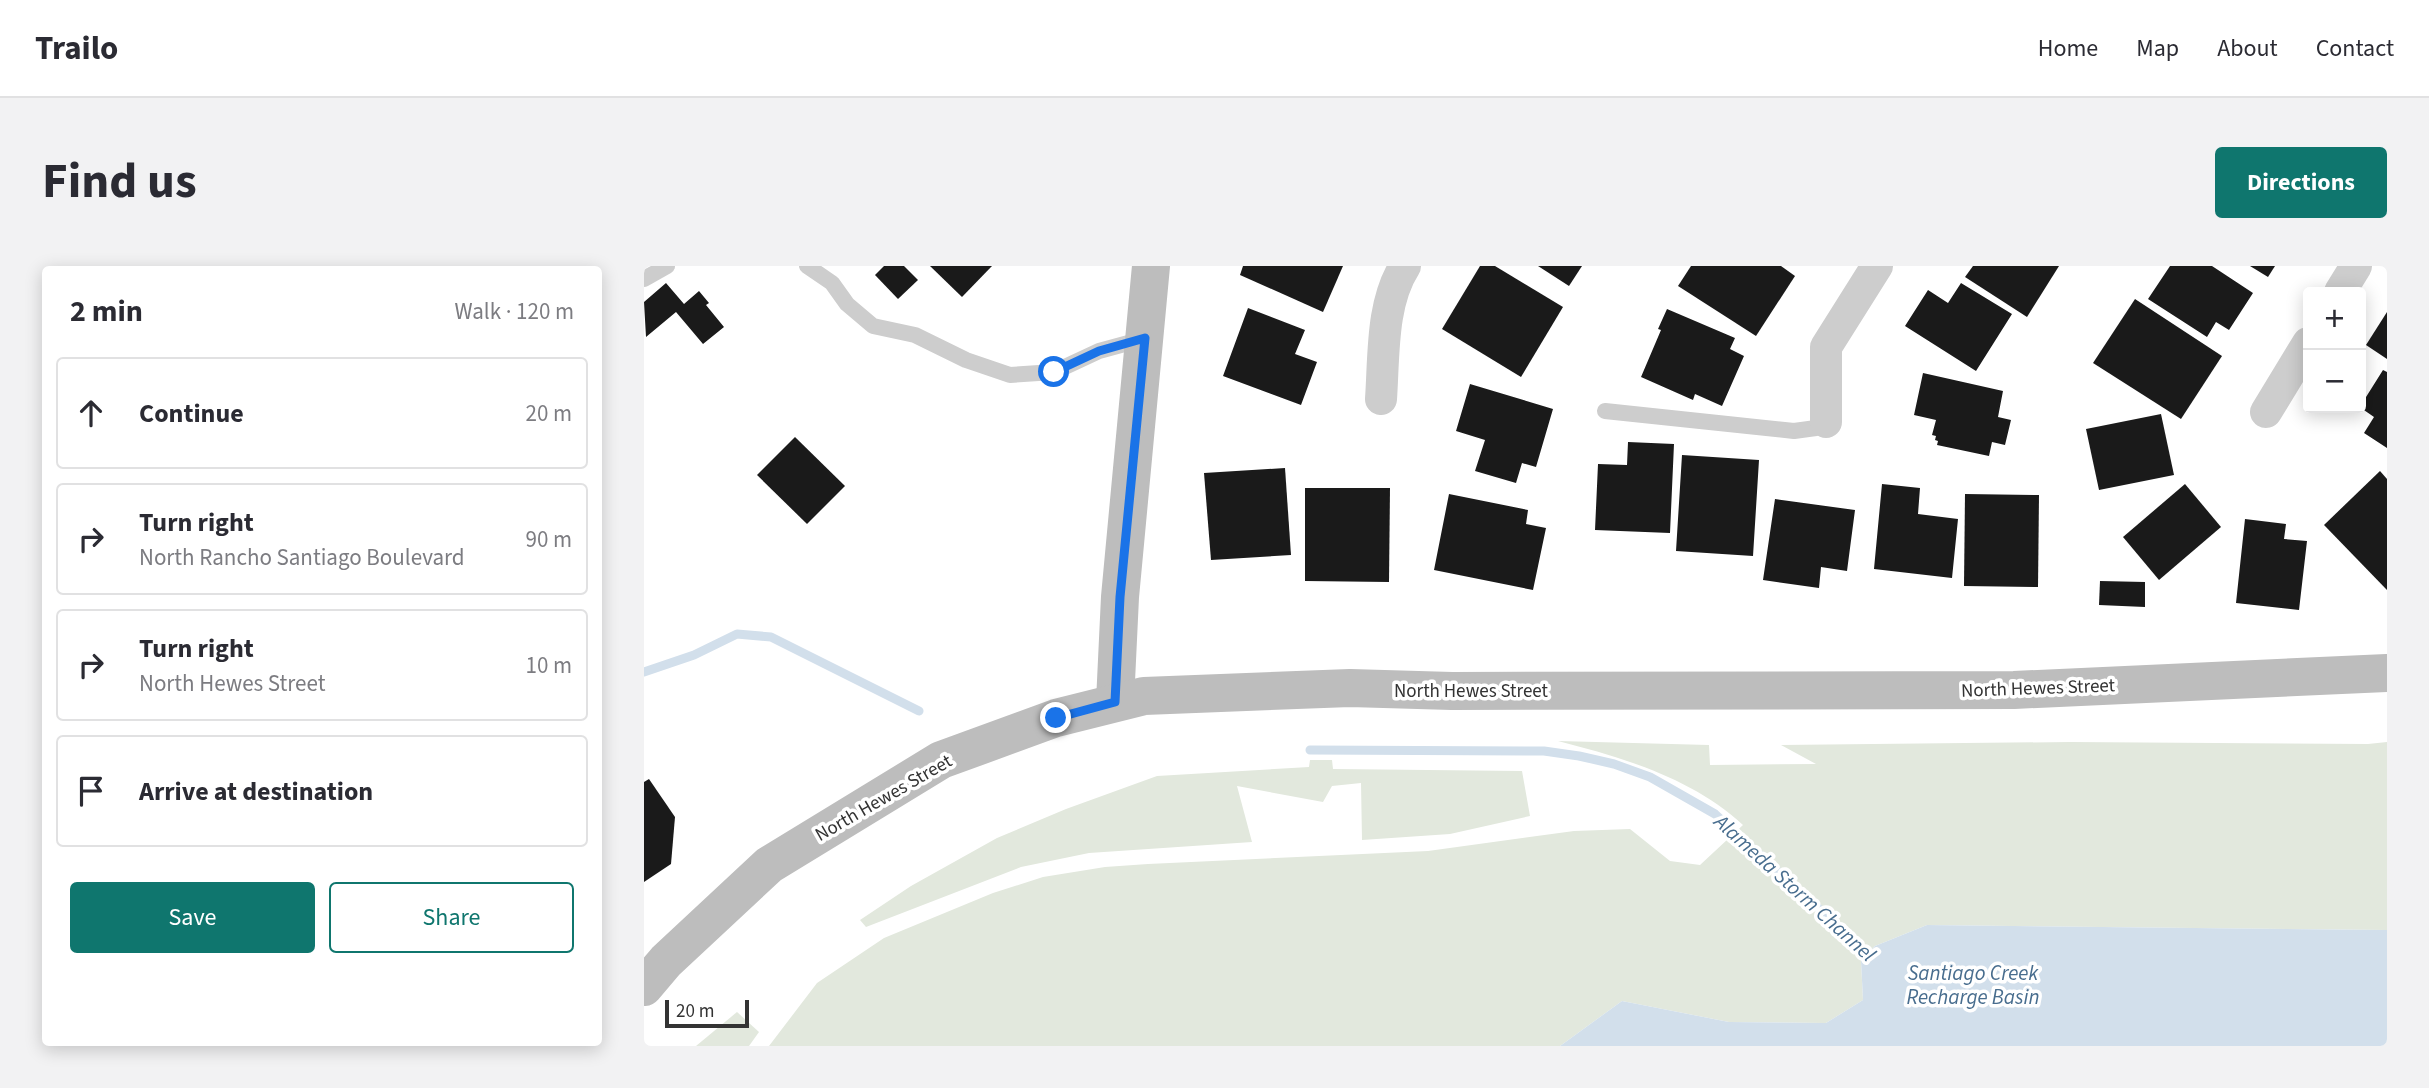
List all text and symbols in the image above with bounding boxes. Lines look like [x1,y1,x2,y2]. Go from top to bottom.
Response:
text: Trailo [35,25,118,72]
text: Home [2038,31,2098,66]
text: Map [2136,31,2179,66]
text: About [2217,31,2278,66]
text: Contact [2316,31,2394,66]
text: Find us [42,147,197,217]
button: Directions [2215,147,2387,218]
map controls [2303,287,2366,413]
button: + [2303,287,2366,350]
text: 2 min [70,290,143,333]
text: Walk · 120 m [455,295,574,328]
button: − [2303,350,2366,413]
route start [1038,356,1069,387]
icon: ahead [72,394,110,432]
text: Continue [139,395,244,432]
text: 20 m [525,397,572,430]
text: Turn right [139,504,254,541]
icon: right [72,520,110,558]
text: 90 m [525,523,572,556]
text: North Rancho Santiago Boulevard [139,541,465,574]
text: Turn right [139,630,254,667]
icon: right [72,646,110,684]
text: 10 m [525,649,572,682]
text: North Hewes Street [139,667,325,700]
street label: North Hewes Street [1961,672,2116,705]
street label: North Hewes Street [1394,678,1549,705]
route end [1040,702,1071,733]
street label: North Hewes Street [810,748,958,848]
icon: arrive [72,772,110,810]
text: Arrive at destination [139,773,373,810]
water label: Alameda Storm Channel [1706,806,1883,969]
button: Save [70,882,315,953]
button: Share [329,882,574,953]
water label: Santiago Creek Recharge Basin [1907,958,2039,1012]
scale bar [665,997,749,1029]
text: 20 m [676,998,714,1025]

